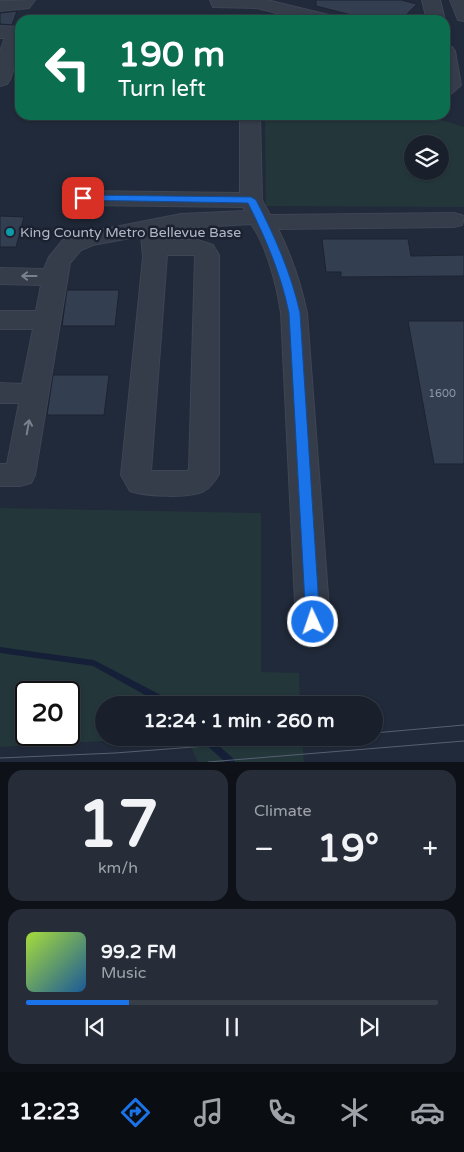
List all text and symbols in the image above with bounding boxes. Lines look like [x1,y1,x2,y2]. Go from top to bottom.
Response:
text: 190 m [118,34,225,76]
icon: left [35,35,100,100]
text: Turn left [118,76,206,102]
map controls [404,135,449,180]
button: layers [404,135,449,180]
pin [62,177,104,219]
icon: arrive [69,184,97,212]
place label: King County Metro Bellevue Base [20,224,241,241]
marker: King County Metro Bellevue Base [4,226,16,238]
one-way arrow [21,271,37,281]
house number: 1600 [428,387,456,400]
one-way arrow [24,420,34,436]
position arrow [286,595,338,647]
speed limit sign: 20 [15,681,80,746]
text: 12:24 · 1 min · 260 m [143,710,335,732]
text: 17 [77,786,159,865]
text: Climate [254,801,312,821]
text: 19° [317,826,379,872]
text: − [254,832,274,866]
text: + [422,832,438,866]
text: km/h [98,858,138,878]
text: 99.2 FM [101,941,177,963]
text: Music [101,963,146,983]
icon: previous [81,1013,109,1041]
icon: pause [218,1013,246,1041]
icon: next [355,1013,383,1041]
icon: directions [118,1095,153,1130]
icon: music [191,1095,226,1130]
icon: phone [264,1095,299,1130]
icon: climate [337,1095,372,1130]
icon: car [410,1095,445,1130]
text: 12:23 [19,1099,80,1125]

